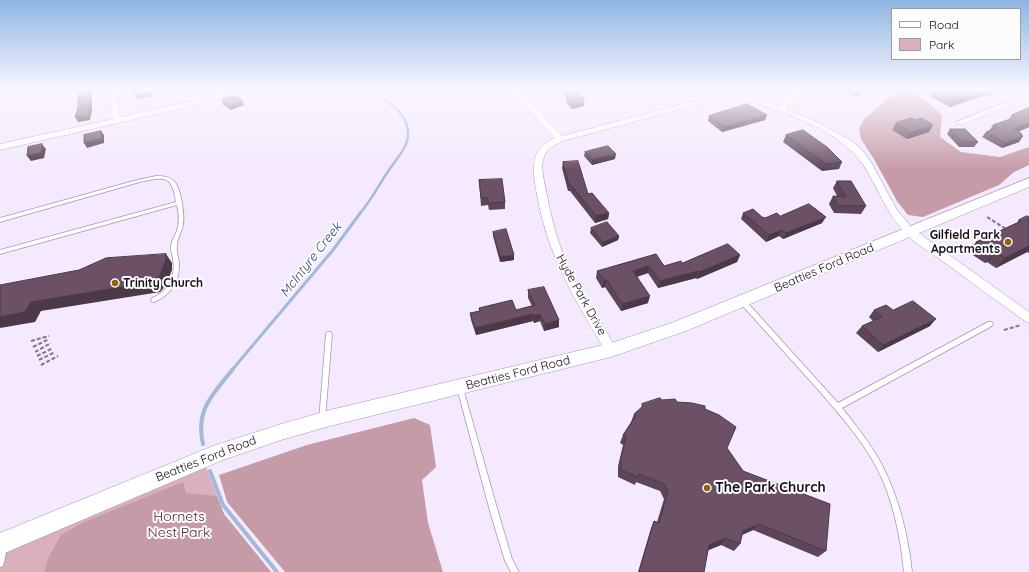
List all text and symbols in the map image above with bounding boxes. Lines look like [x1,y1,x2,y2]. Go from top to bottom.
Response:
legend [891,8,1021,60]
text: Road [929,17,959,32]
text: Park [929,37,954,52]
water label: McIntyre Creek [277,220,345,300]
place label: Gilfield Park Apartments [930,228,1000,256]
marker: Gilfield Park Apartments [1003,237,1013,247]
street label: Beatties Ford Road [772,241,876,295]
street label: Hyde Park Drive [553,252,609,338]
place label: Trinity Church [123,276,203,290]
marker: Trinity Church [110,278,120,288]
street label: Beatties Ford Road [464,353,572,393]
street label: Beatties Ford Road [154,433,258,485]
place label: The Park Church [715,480,826,496]
marker: The Park Church [702,483,712,493]
park label: Hornets Nest Park [148,509,210,542]

